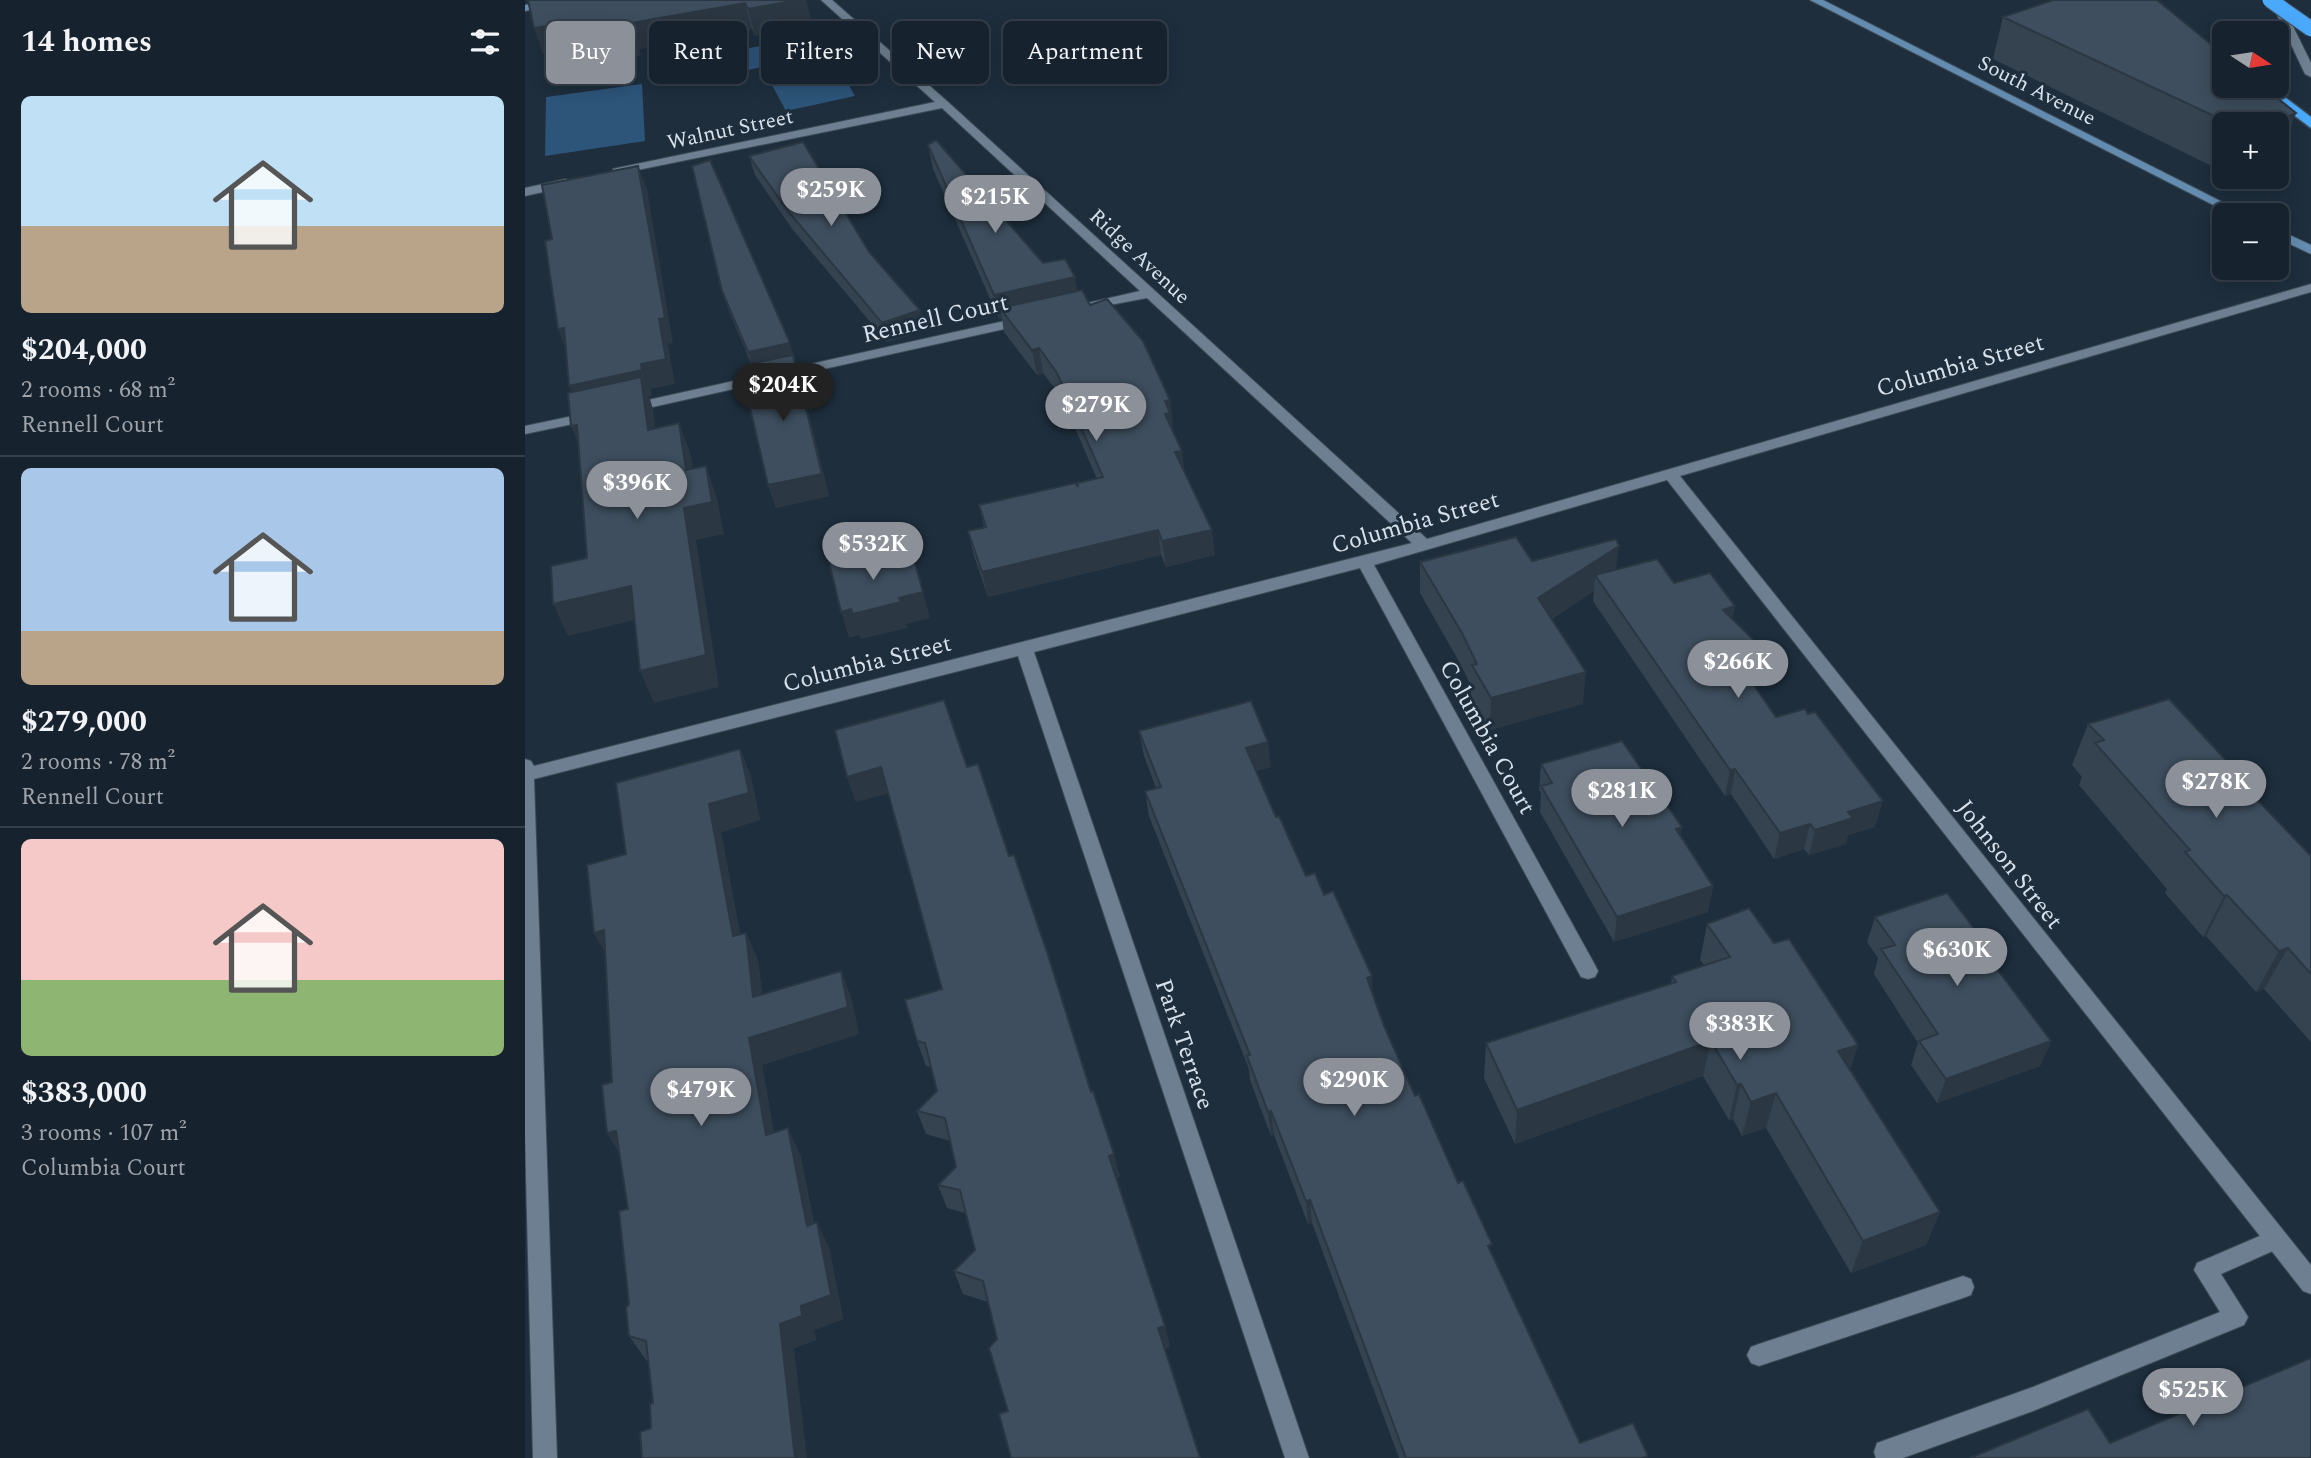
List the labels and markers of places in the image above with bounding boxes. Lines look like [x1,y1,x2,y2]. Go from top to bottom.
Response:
pin: $259K [782,168,880,228]
pin: $215K [946,176,1044,235]
pin: $204K [734,364,832,423]
pin: $279K [1047,384,1145,443]
pin: $396K [588,462,686,521]
pin: $532K [824,522,922,582]
pin: $266K [1689,640,1787,700]
pin: $278K [2167,760,2265,820]
pin: $281K [1573,770,1671,829]
pin: $630K [1908,928,2006,988]
pin: $383K [1691,1002,1789,1062]
pin: $290K [1305,1058,1403,1118]
pin: $479K [652,1068,750,1128]
pin: $525K [2144,1368,2242,1428]

